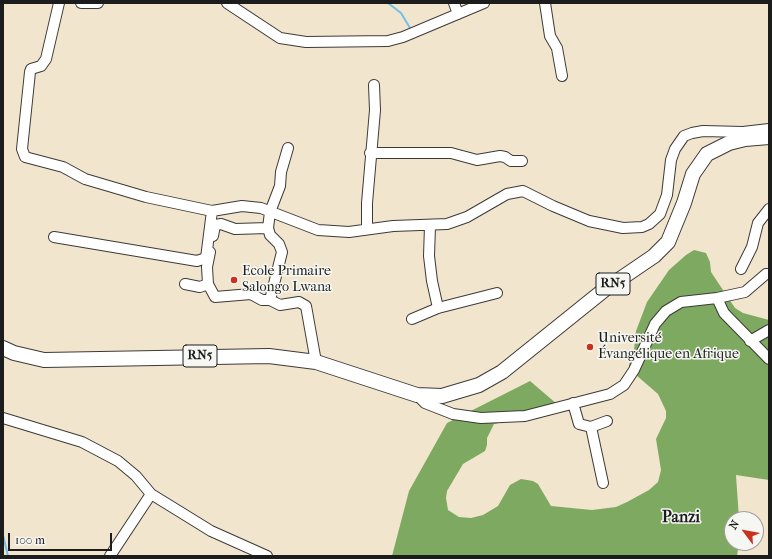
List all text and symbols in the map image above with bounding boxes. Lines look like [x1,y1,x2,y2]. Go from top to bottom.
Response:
place label: Ecole Primaire Salongo Lwana [242,264,332,296]
road number: RN5 [596,273,630,295]
marker: Ecole Primaire Salongo Lwana [229,275,239,285]
place label: Université Évangélique en Afrique [598,331,739,364]
marker: Université Évangélique en Afrique [585,342,595,352]
road number: RN5 [183,345,217,367]
district label: Panzi [662,508,700,528]
north arrow [724,511,764,551]
text: N [727,518,742,532]
scale bar [10,525,114,551]
text: 100 m [15,533,45,547]

